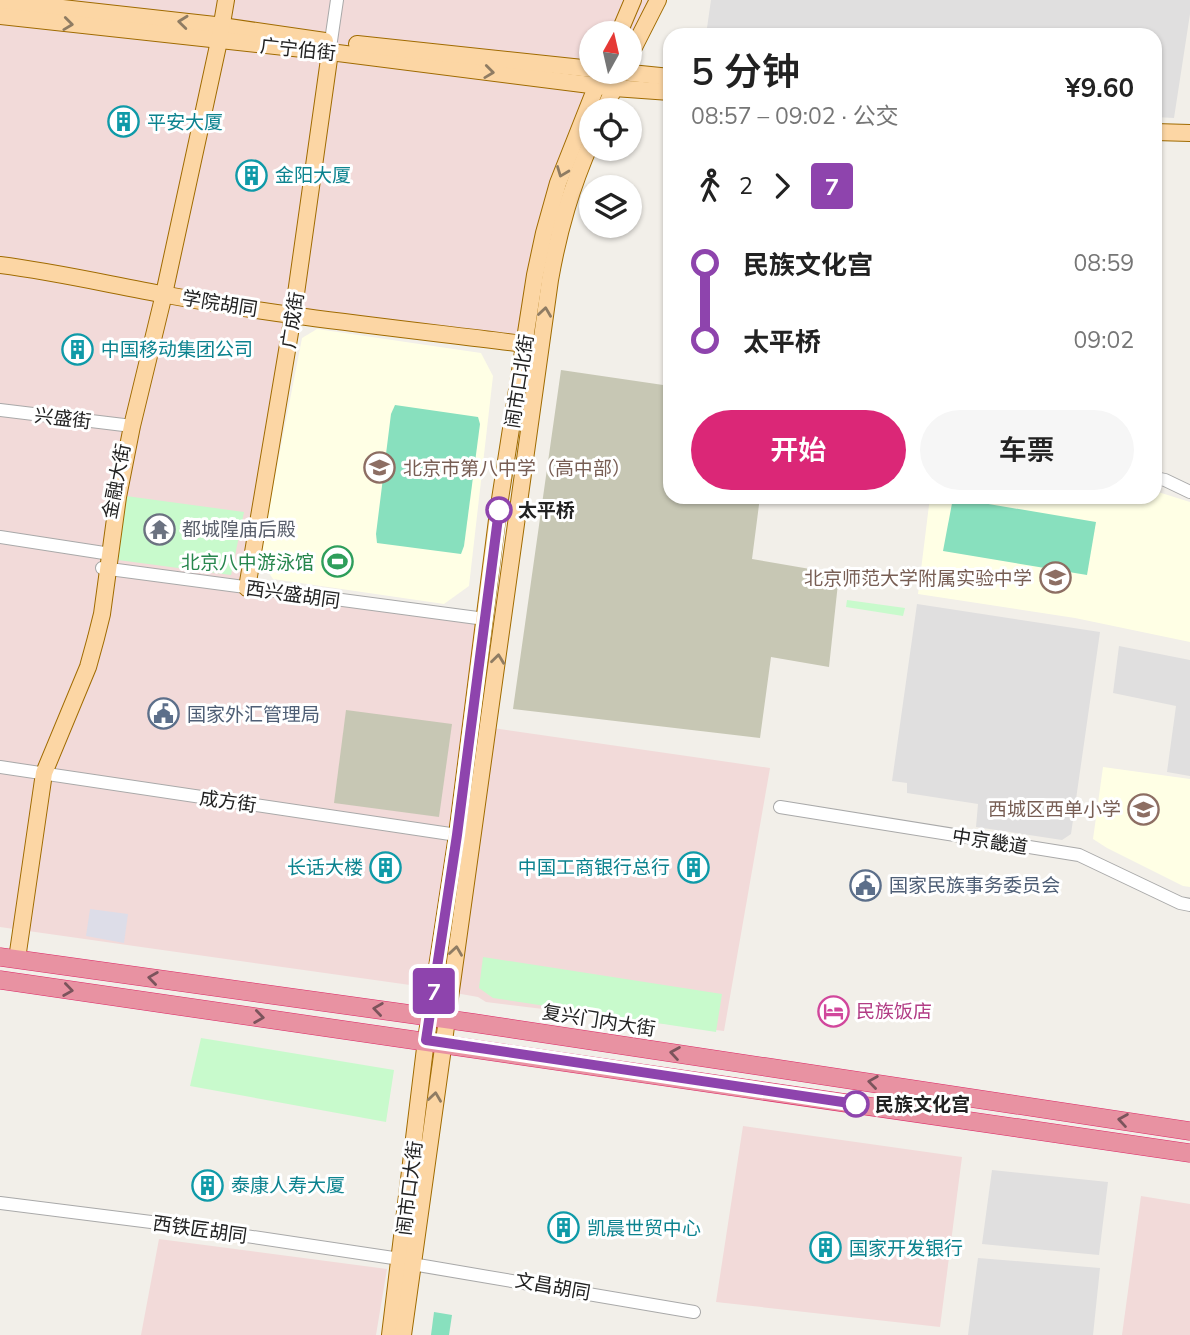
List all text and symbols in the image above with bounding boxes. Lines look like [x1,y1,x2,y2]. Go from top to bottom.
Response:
one-way arrow [177,14,189,29]
one-way arrow [62,16,74,31]
north arrow [579,21,642,84]
map controls [579,21,642,238]
street label: 广宁伯街 [259,33,337,65]
text: 5 分钟 [691,47,800,95]
one-way arrow [483,64,494,79]
text: ¥9.60 [1065,71,1134,104]
button: locate [579,98,642,161]
text: 08:57 – 09:02 · 公交 [691,101,899,130]
building icon: 平安大厦 [107,105,141,139]
place label: 平安大厦 [147,110,223,134]
building icon: 金阳大厦 [235,158,269,192]
place label: 金阳大厦 [275,163,351,187]
one-way arrow [556,165,570,177]
icon: walk [691,167,729,205]
icon: forward [763,167,801,205]
text: 2 [739,171,753,200]
text: 7 [825,171,839,201]
button: layers [579,175,642,238]
text: 民族文化宫 [743,248,873,281]
text: 08:59 [1074,248,1134,277]
street label: 学院胡同 [181,285,259,321]
street label: 广成街 [276,290,308,350]
one-way arrow [537,307,552,318]
text: 太平桥 [743,325,821,358]
text: 09:02 [1074,325,1134,354]
building icon: 中国移动集团公司 [61,332,95,366]
street label: 闹市口北街 [500,332,538,430]
place label: 中国移动集团公司 [101,337,253,361]
street label: 兴盛街 [33,403,93,433]
button: 开始 [691,410,906,490]
button: 车票 [920,410,1134,490]
street label: 金融大街 [97,441,135,521]
school or university icon: 北京市第八中学（高中部） [363,451,397,485]
place label: 北京市第八中学（高中部） [403,456,631,480]
marker: 太平桥 [486,497,512,523]
place label: 太平桥 [518,498,575,522]
temple icon: 都城隍庙后殿 [142,512,176,546]
place label: 都城隍庙后殿 [182,517,296,541]
sports icon: 北京八中游泳馆 [320,545,354,579]
place label: 北京八中游泳馆 [181,550,314,574]
school or university icon: 北京师范大学附属实验中学 [1038,561,1072,595]
place label: 北京师范大学附属实验中学 [804,566,1032,590]
street label: 西兴盛胡同 [244,576,342,612]
one-way arrow [490,653,505,665]
public building icon: 国家外汇管理局 [147,697,181,731]
place label: 国家外汇管理局 [187,702,320,726]
street label: 成方街 [198,785,258,817]
school or university icon: 西城区西单小学 [1127,792,1161,826]
place label: 西城区西单小学 [988,797,1121,821]
street label: 中京畿道 [951,823,1029,859]
building icon: 长话大楼 [369,850,403,884]
building icon: 中国工商银行总行 [676,850,710,884]
place label: 长话大楼 [287,855,363,879]
place label: 中国工商银行总行 [518,855,670,879]
public building icon: 国家民族事务委员会 [849,868,883,902]
place label: 国家民族事务委员会 [889,873,1060,897]
one-way arrow [448,945,463,957]
line badge: 7 [411,968,457,1014]
one-way arrow [147,971,159,986]
text: 7 [427,976,441,1006]
one-way arrow [62,982,73,997]
hotel icon: 民族饭店 [816,994,850,1028]
street label: 复兴门内大街 [541,999,657,1041]
place label: 民族饭店 [856,999,932,1023]
one-way arrow [372,1002,384,1017]
one-way arrow [253,1009,265,1024]
one-way arrow [669,1046,681,1061]
one-way arrow [868,1075,879,1090]
marker: 民族文化宫 [843,1091,869,1117]
one-way arrow [427,1092,442,1103]
place label: 民族文化宫 [875,1092,970,1116]
one-way arrow [1117,1113,1128,1128]
street label: 闹市口大街 [391,1139,427,1237]
building icon: 泰康人寿大厦 [191,1168,225,1202]
place label: 泰康人寿大厦 [231,1173,345,1197]
street label: 西铁匠胡同 [151,1211,249,1247]
building icon: 凯晨世贸中心 [547,1211,581,1245]
place label: 凯晨世贸中心 [587,1216,701,1240]
building icon: 国家开发银行 [809,1231,843,1265]
place label: 国家开发银行 [849,1236,963,1260]
street label: 文昌胡同 [513,1268,593,1304]

